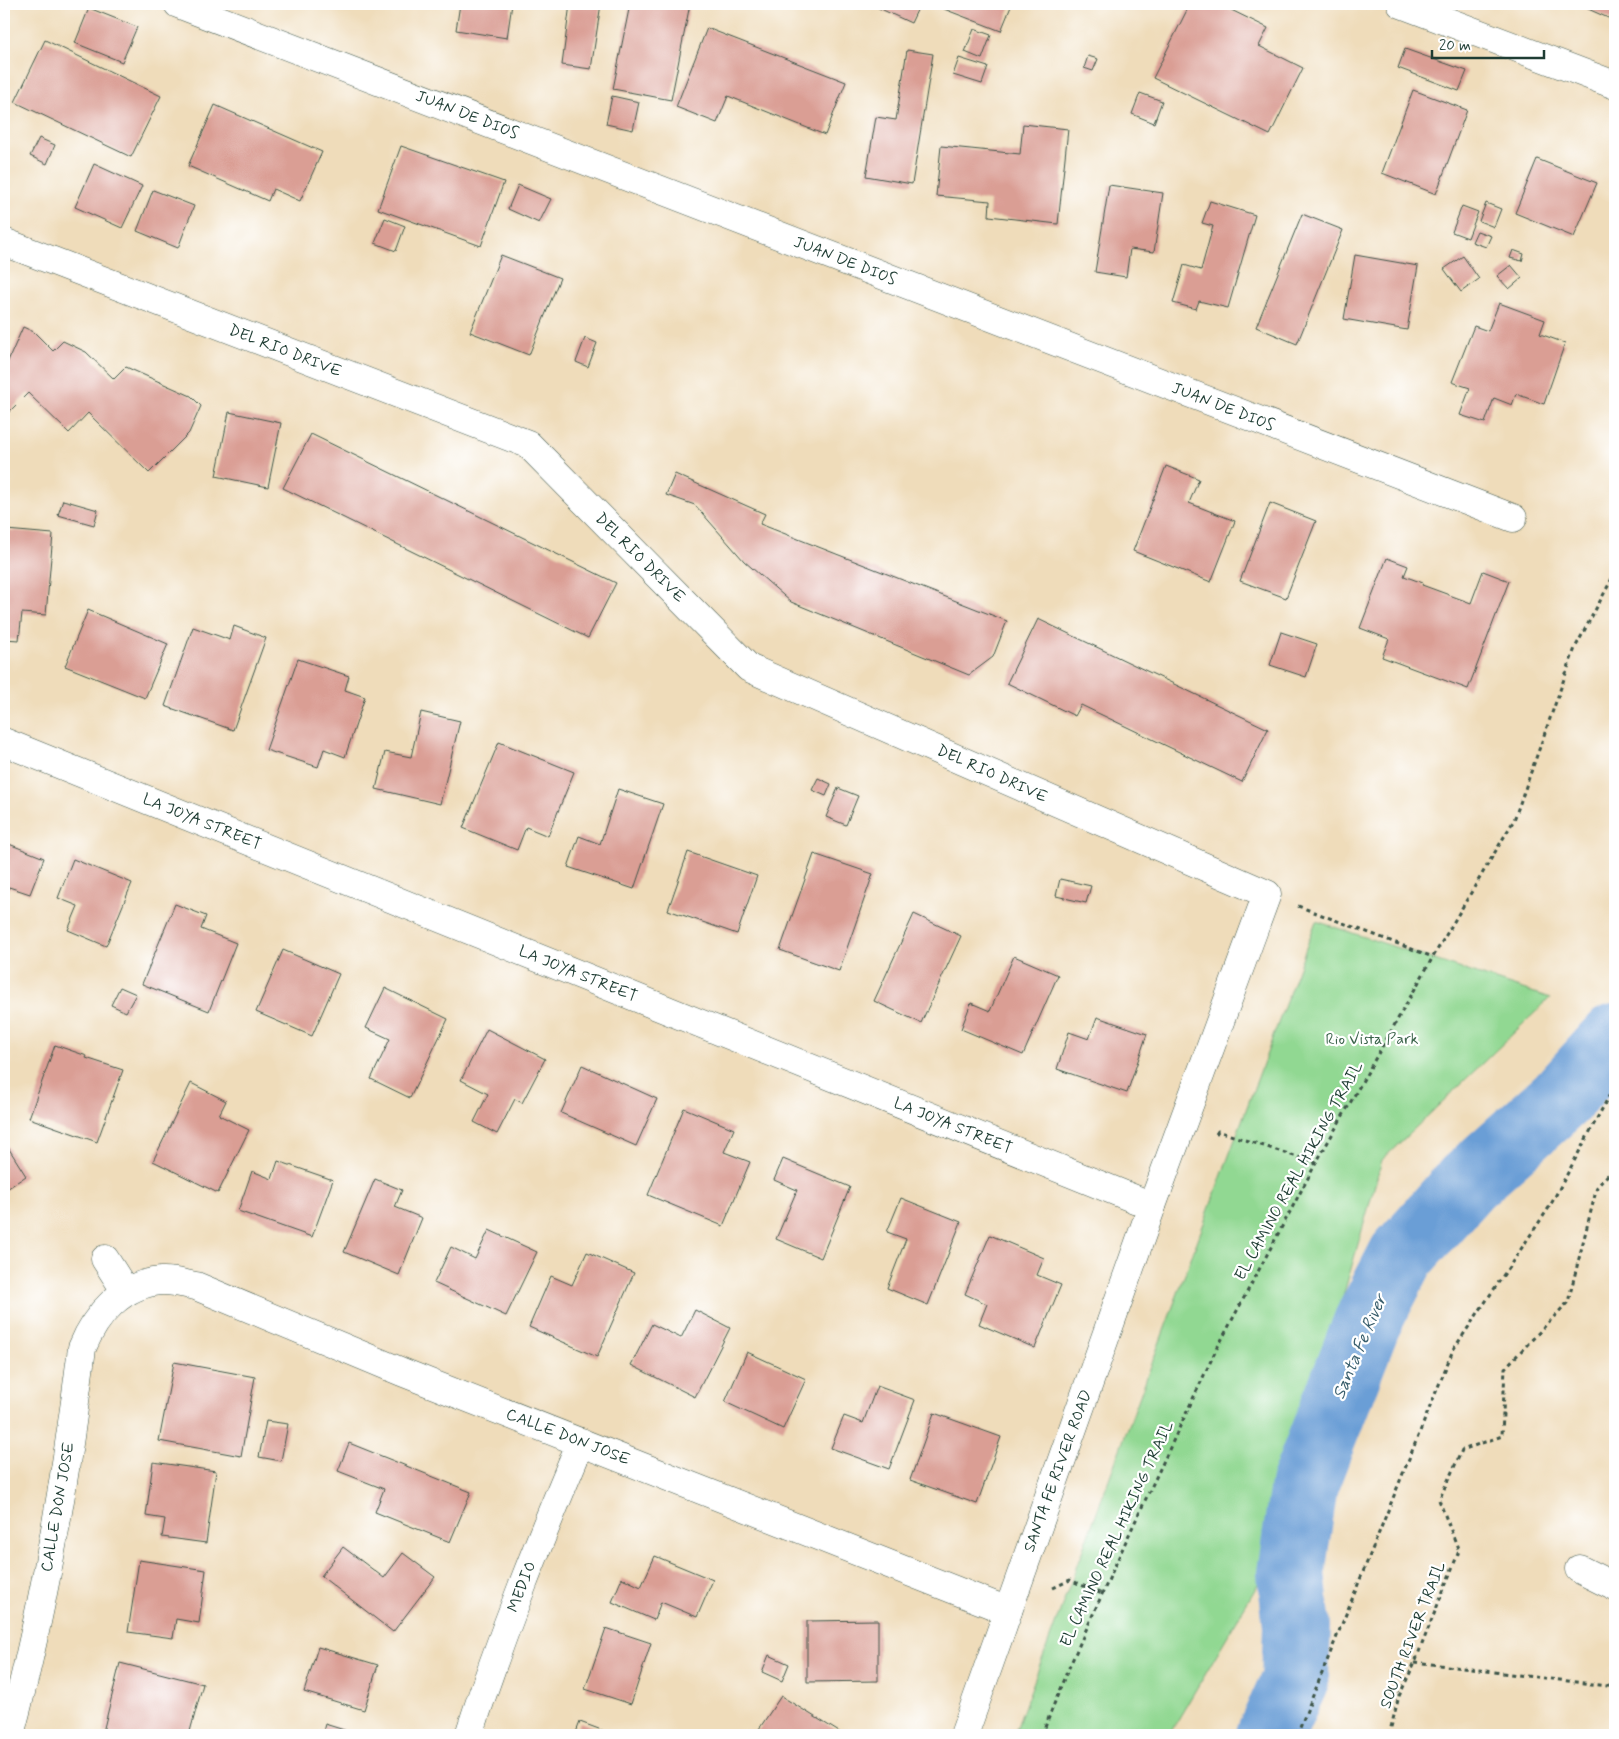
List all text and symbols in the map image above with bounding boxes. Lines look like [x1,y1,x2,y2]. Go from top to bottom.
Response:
scale bar [1432,28,1544,60]
text: 20 m [1439,36,1471,56]
street label: JUAN DE DIOS [413,86,521,144]
street label: JUAN DE DIOS [791,232,899,290]
street label: DEL RIO DRIVE [226,320,344,382]
street label: JUAN DE DIOS [1169,378,1277,436]
street label: DEL RIO DRIVE [590,508,690,608]
street label: DEL RIO DRIVE [933,740,1051,808]
street label: LA JOYA STREET [139,789,265,855]
street label: LA JOYA STREET [515,941,641,1007]
park label: Rio Vista Park [1325,1029,1419,1050]
street label: EL CAMINO REAL HIKING TRAIL [1230,1058,1368,1284]
street label: LA JOYA STREET [890,1093,1016,1159]
water label: Santa Fe River [1327,1289,1394,1403]
street label: SANTA FE RIVER ROAD [1019,1387,1097,1555]
street label: CALLE DON JOSE [503,1404,633,1470]
street label: EL CAMINO REAL HIKING TRAIL [1055,1418,1179,1650]
street label: CALLE DON JOSE [36,1441,80,1573]
street label: SOUTH RIVER TRAIL [1375,1558,1451,1712]
street label: MEDIO [503,1559,541,1615]

